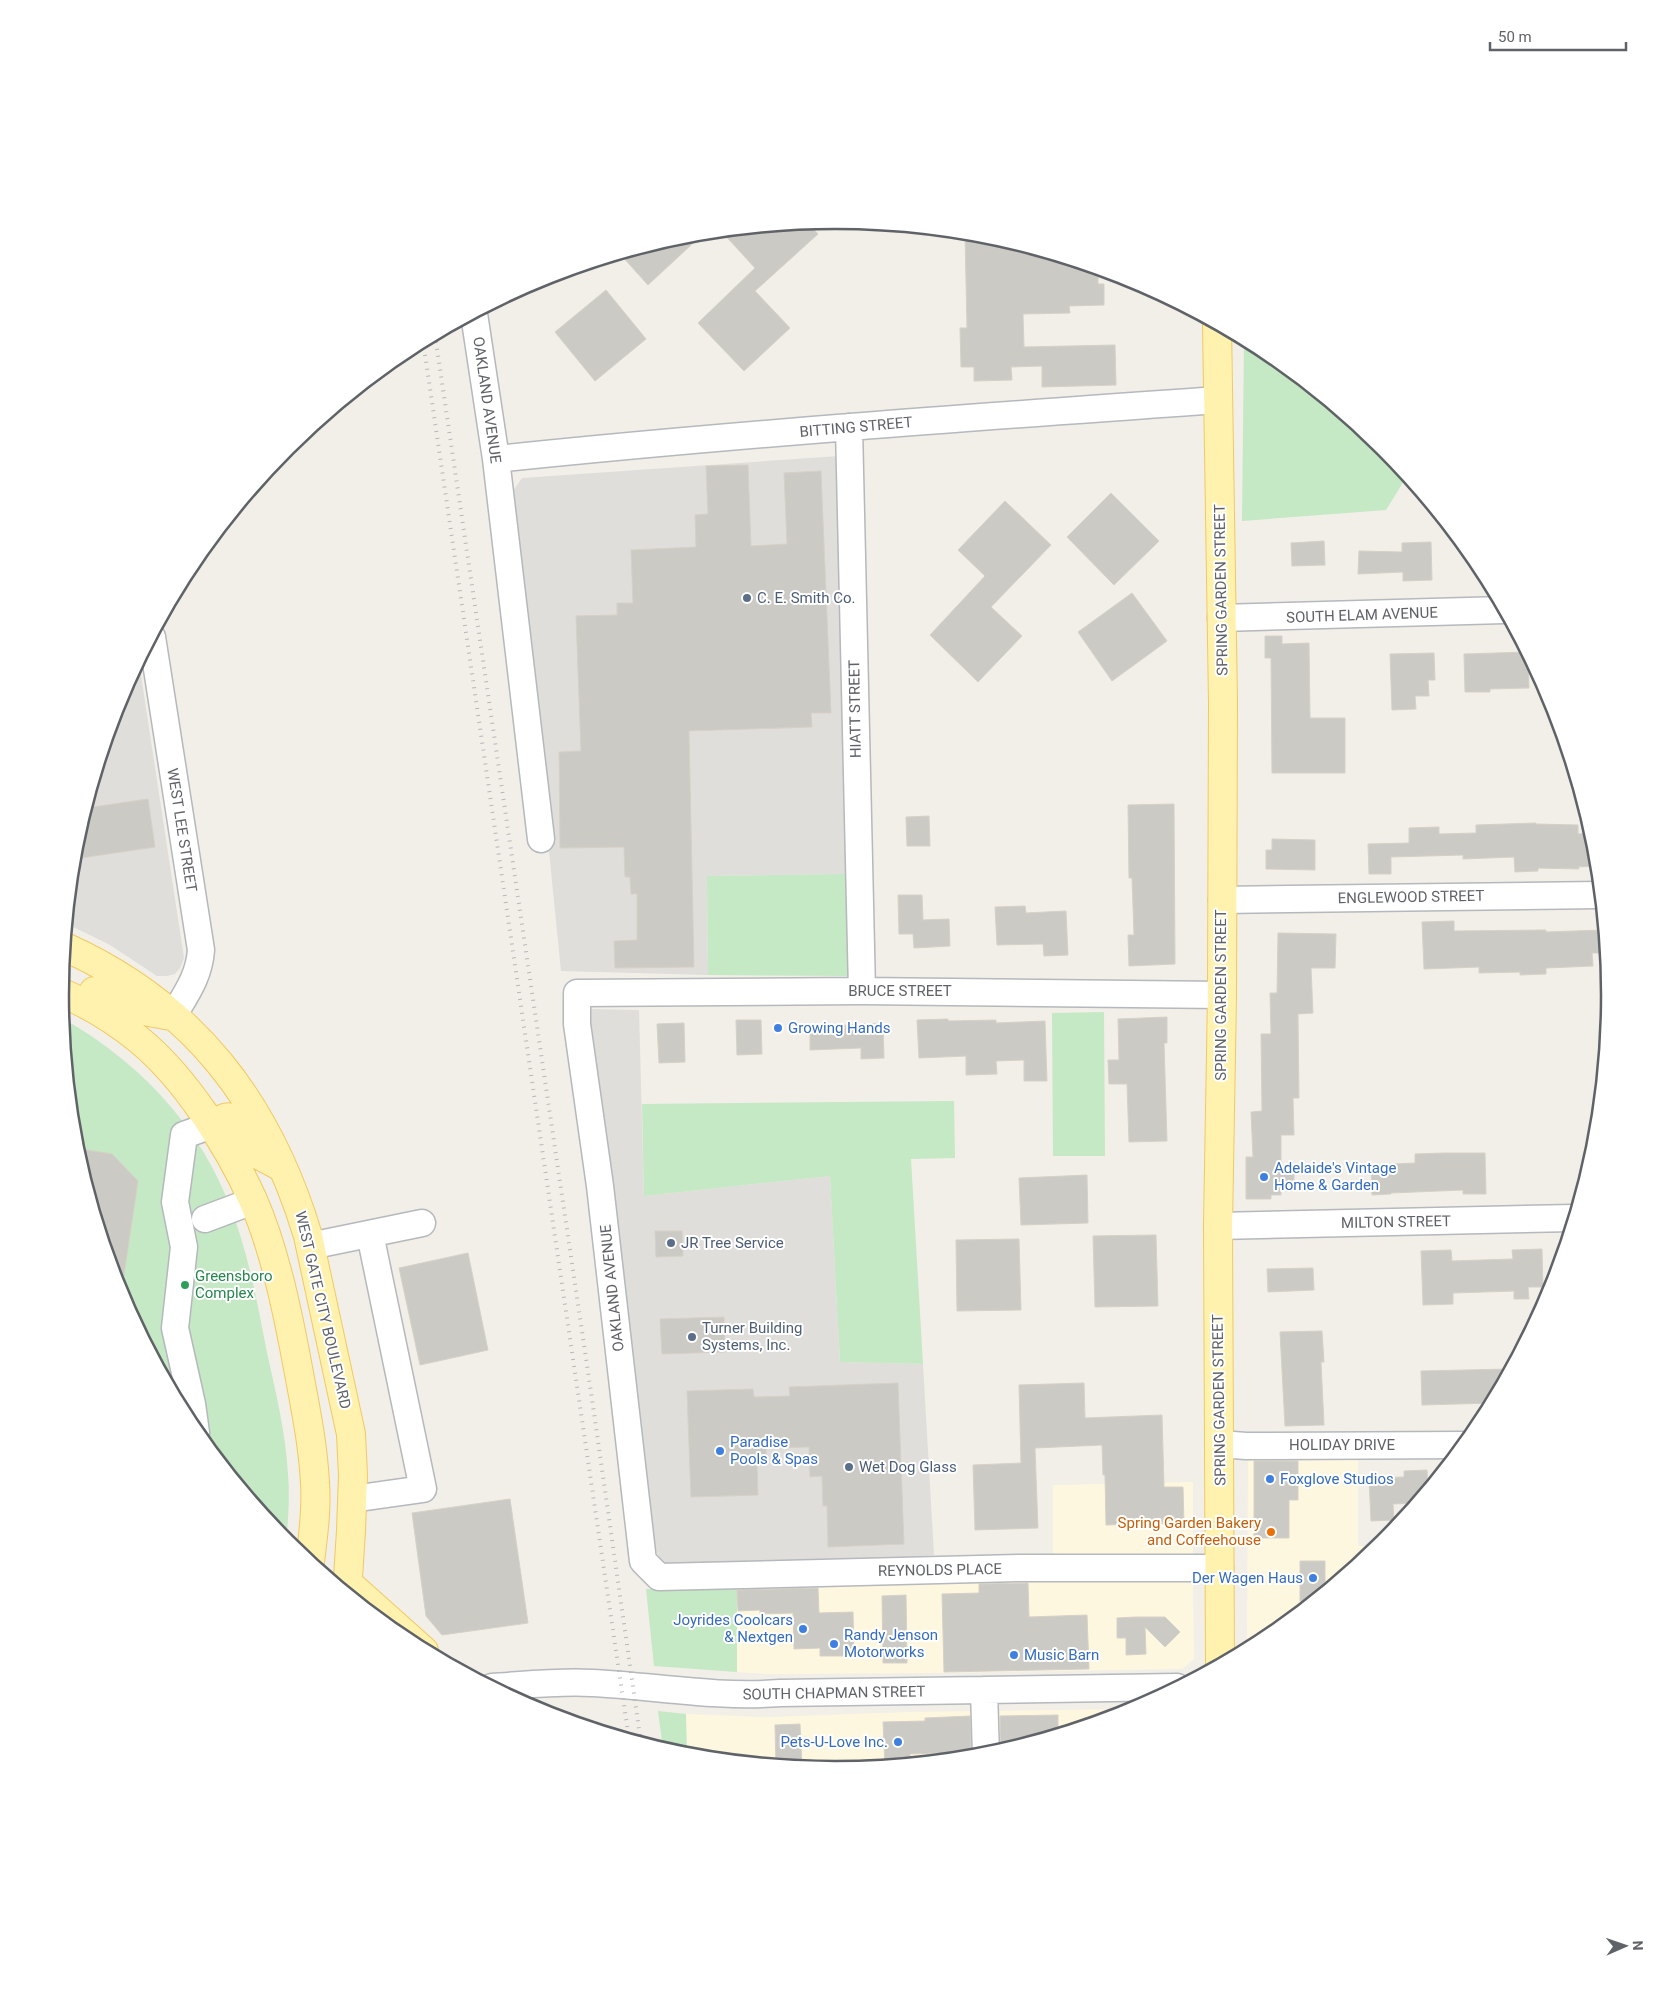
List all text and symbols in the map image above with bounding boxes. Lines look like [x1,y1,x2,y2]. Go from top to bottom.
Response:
scale bar [1490,20,1626,52]
text: 50 m [1498,28,1532,46]
street label: OAKLAND AVENUE [469,335,505,465]
street label: BITTING STREET [799,413,913,441]
street label: SPRING GARDEN STREET [1211,504,1231,676]
place label: C. E. Smith Co. [757,589,856,607]
marker: C. E. Smith Co. [741,592,753,604]
street label: SOUTH ELAM AVENUE [1286,603,1439,627]
street label: HIATT STREET [845,660,865,758]
street label: WEST LEE STREET [163,767,201,893]
street label: ENGLEWOOD STREET [1337,887,1485,907]
street label: SPRING GARDEN STREET [1212,909,1230,1081]
street label: BRUCE STREET [848,982,952,1000]
place label: Growing Hands [788,1019,890,1037]
marker: Growing Hands [772,1022,784,1034]
place label: Adelaide's Vintage Home & Garden [1274,1159,1396,1194]
marker: Adelaide's Vintage Home & Garden [1258,1171,1270,1183]
street label: WEST GATE CITY BOULEVARD [291,1209,355,1411]
street label: MILTON STREET [1341,1212,1451,1232]
street label: OAKLAND AVENUE [596,1223,628,1352]
place label: JR Tree Service [681,1234,784,1252]
marker: JR Tree Service [665,1237,677,1249]
place label: Greensboro Complex [195,1267,273,1302]
marker: Greensboro Complex [179,1279,191,1291]
street label: SPRING GARDEN STREET [1209,1314,1229,1486]
place label: Turner Building Systems, Inc. [702,1319,802,1354]
marker: Turner Building Systems, Inc. [686,1331,698,1343]
place label: Paradise Pools & Spas [730,1433,818,1468]
street label: HOLIDAY DRIVE [1289,1436,1395,1454]
marker: Paradise Pools & Spas [714,1445,726,1457]
place label: Wet Dog Glass [859,1458,957,1476]
marker: Wet Dog Glass [843,1461,855,1473]
place label: Foxglove Studios [1280,1470,1394,1488]
marker: Foxglove Studios [1264,1473,1276,1485]
place label: Spring Garden Bakery and Coffeehouse [1118,1514,1261,1549]
marker: Spring Garden Bakery and Coffeehouse [1265,1526,1277,1538]
street label: REYNOLDS PLACE [878,1560,1003,1580]
place label: Der Wagen Haus [1192,1569,1303,1587]
marker: Der Wagen Haus [1307,1572,1319,1584]
place label: Joyrides Coolcars & Nextgen [673,1611,793,1646]
marker: Joyrides Coolcars & Nextgen [797,1623,809,1635]
place label: Randy Jenson Motorworks [844,1626,938,1661]
marker: Randy Jenson Motorworks [828,1638,840,1650]
place label: Music Barn [1024,1646,1099,1664]
marker: Music Barn [1008,1649,1020,1661]
street label: SOUTH CHAPMAN STREET [742,1682,926,1704]
place label: Pets-U-Love Inc. [780,1733,888,1751]
marker: Pets-U-Love Inc. [892,1736,904,1748]
north arrow [1600,1921,1650,1971]
text: N [1630,1940,1646,1951]

